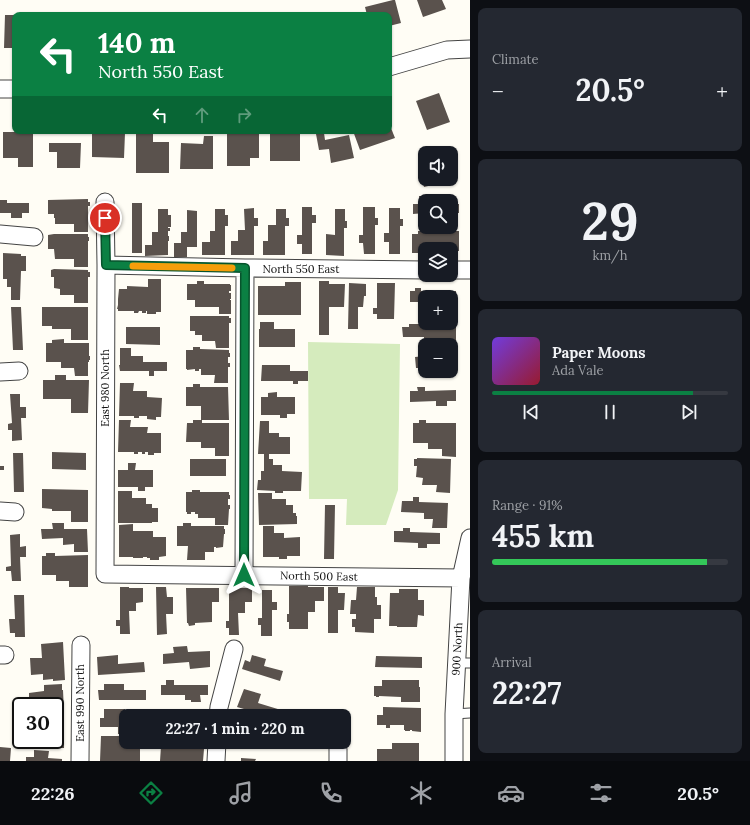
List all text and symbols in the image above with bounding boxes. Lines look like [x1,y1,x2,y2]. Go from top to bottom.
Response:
text: 140 m [98,25,176,61]
icon: left [32,28,84,80]
text: Climate [492,51,539,68]
text: North 550 East [98,60,224,83]
text: 20.5° [575,71,645,109]
text: − [492,77,504,105]
text: + [716,77,728,105]
icon: left [149,104,171,126]
icon: ahead [191,104,213,126]
icon: right [233,104,255,126]
map controls [418,146,458,378]
button: sound [418,146,458,186]
text: 29 [581,188,639,254]
button: search [418,194,458,234]
pin [88,201,122,235]
icon: arrive [94,207,116,229]
button: layers [418,242,458,282]
text: km/h [592,247,628,264]
street label: North 550 East [263,262,340,276]
button: + [418,290,458,330]
button: − [418,338,458,378]
text: Paper Moons [552,343,646,362]
street label: East 980 North [98,349,112,427]
text: Ada Vale [552,362,604,379]
icon: previous [520,401,542,423]
icon: pause [599,401,621,423]
icon: next [678,401,700,423]
text: Range · 91% [492,497,563,514]
text: 455 km [492,517,594,555]
position arrow [223,554,265,596]
street label: North 500 East [280,568,359,584]
street label: 900 North [449,622,465,676]
text: Arrival [492,654,532,671]
street label: East 990 North [73,664,87,742]
text: 22:27 [492,674,562,712]
speed limit sign: 30 [12,697,64,749]
text: 22:27 · 1 min · 220 m [166,719,304,738]
icon: directions [137,779,165,807]
icon: music [227,779,255,807]
icon: phone [317,779,345,807]
icon: climate [407,779,435,807]
icon: car [497,779,525,807]
icon: filters [587,779,615,807]
text: 22:26 [31,782,75,805]
text: 20.5° [677,782,719,805]

